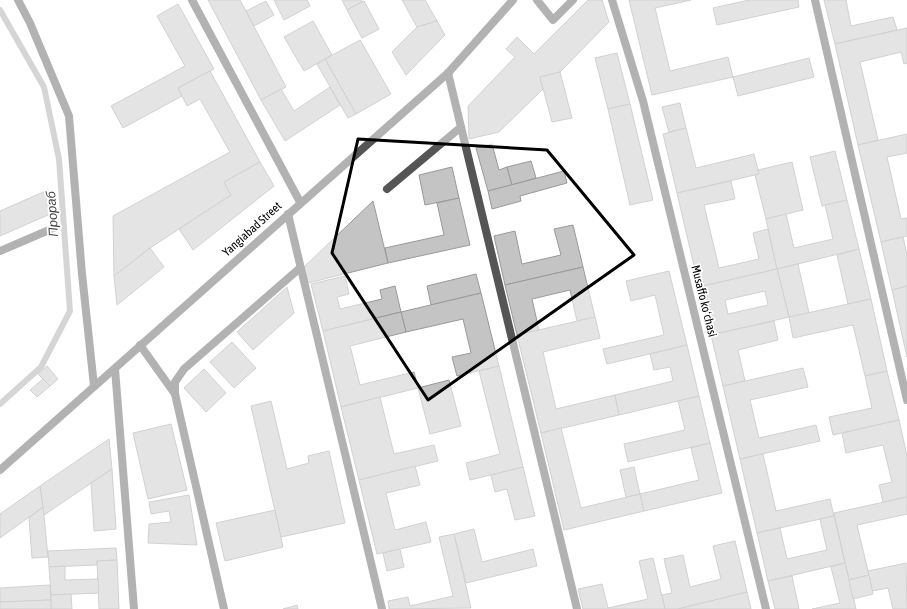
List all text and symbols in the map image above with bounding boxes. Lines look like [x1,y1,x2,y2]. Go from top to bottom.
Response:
water label: Прораб [43,190,61,237]
street label: Yangiabad Street [220,199,285,259]
street label: Musaffo koʻchasi [688,264,720,338]

